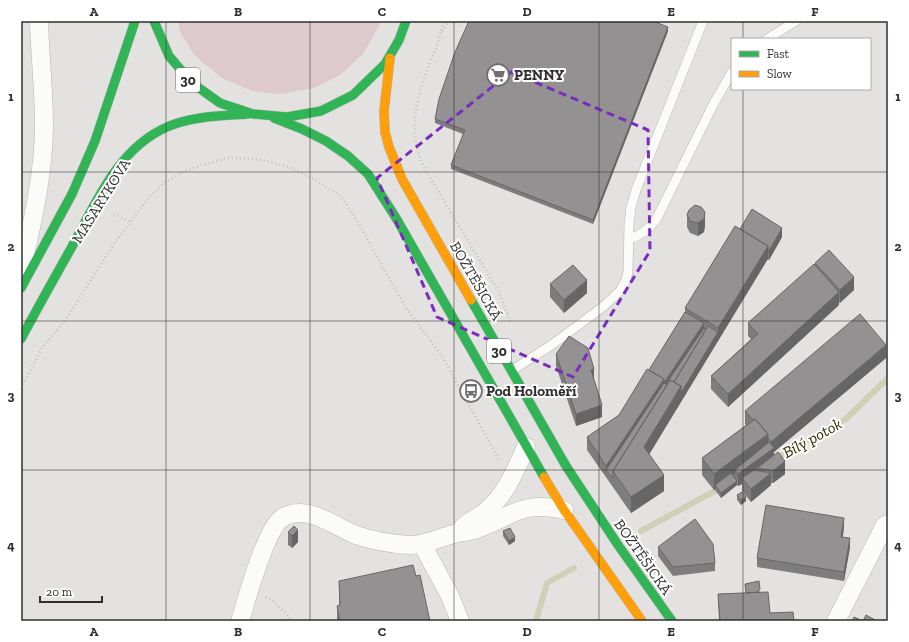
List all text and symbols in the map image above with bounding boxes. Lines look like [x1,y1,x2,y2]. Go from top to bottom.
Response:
text: A [90,4,99,19]
text: B [234,4,242,19]
text: C [378,4,386,19]
text: D [522,4,532,19]
text: E [667,4,675,19]
text: F [811,4,819,19]
legend [731,38,871,90]
text: Fast [767,47,790,61]
supermarket icon: PENNY [485,62,511,88]
place label: PENNY [514,66,565,84]
text: Slow [767,67,793,81]
road number: 30 [176,68,200,92]
text: 1 [8,89,14,104]
text: 1 [895,89,901,104]
street label: MASARYKOVA [68,155,134,247]
street label: BOŽTĚŠICKÁ [446,238,506,324]
text: 2 [8,239,15,254]
text: 2 [895,239,902,254]
road number: 30 [487,339,511,363]
bus stop icon: Pod Holoměří [458,378,484,404]
place label: Pod Holoměří [486,382,577,400]
text: 3 [8,388,15,403]
text: 3 [895,388,902,403]
water label: Bílý potok [779,414,845,462]
street label: BOŽTĚŠICKÁ [610,516,676,599]
text: 4 [7,538,15,553]
text: 4 [894,538,902,553]
scale bar [40,578,102,604]
text: 20 m [46,585,73,599]
text: A [90,624,99,639]
text: B [234,624,242,639]
text: C [378,624,386,639]
text: D [522,624,532,639]
text: E [667,624,675,639]
text: F [811,624,819,639]

